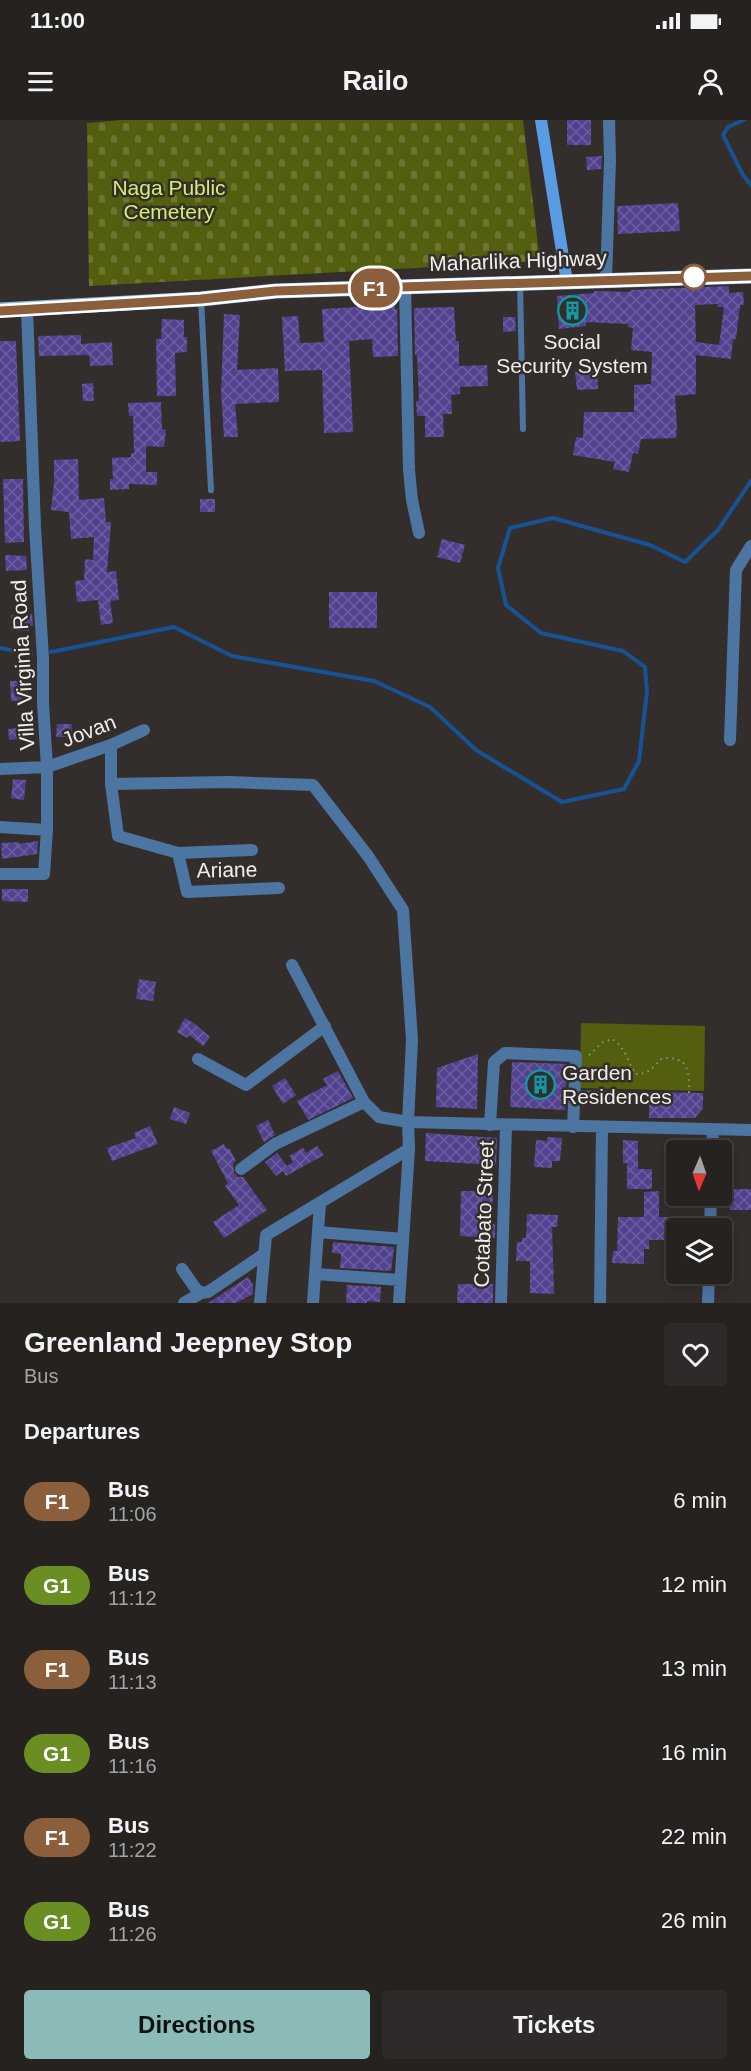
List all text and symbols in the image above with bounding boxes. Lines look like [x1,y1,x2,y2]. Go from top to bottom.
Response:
text: 11:00 [30,8,85,33]
icon: menu [24,65,57,98]
icon: person [694,65,727,98]
text: Railo [342,66,409,96]
park label: Naga Public Cemetery [112,176,226,223]
street label: Maharlika Highway [429,246,608,275]
unlabelled marker [681,264,707,290]
line badge: F1 [348,268,402,308]
text: F1 [363,277,387,300]
building icon: Social Security System [556,295,588,327]
place label: Social Security System [496,330,648,377]
street label: Villa Virginia Road [7,579,38,751]
street label: Jovan [59,710,119,751]
street label: Ariane [196,857,258,882]
place label: Garden Residences [562,1061,672,1108]
building icon: Garden Residences [525,1069,557,1101]
street label: Cotabato Street [469,1140,498,1288]
north arrow [666,1140,732,1206]
map controls [666,1140,732,1284]
button: layers [666,1218,732,1284]
button: heart [664,1323,727,1386]
text: Greenland Jeepney Stop [24,1327,352,1358]
text: Bus [24,1365,58,1387]
text: Departures [24,1419,140,1444]
text: Bus [108,1477,150,1502]
text: 6 min [673,1488,727,1513]
text: F1 [45,1490,69,1513]
text: 11:06 [108,1503,157,1525]
text: Bus [108,1561,150,1586]
text: 12 min [661,1572,727,1597]
text: G1 [43,1574,71,1597]
text: 11:12 [108,1587,157,1609]
text: Bus [108,1645,150,1670]
text: 13 min [661,1656,727,1681]
text: F1 [45,1658,69,1681]
text: 11:13 [108,1671,157,1693]
text: Bus [108,1729,150,1754]
text: 16 min [661,1740,727,1765]
text: G1 [43,1742,71,1765]
text: 11:16 [108,1755,157,1777]
text: Bus [108,1813,150,1838]
text: 22 min [661,1824,727,1849]
text: F1 [45,1826,69,1849]
text: 11:22 [108,1839,157,1861]
text: Bus [108,1897,150,1922]
text: 26 min [661,1908,727,1933]
text: G1 [43,1910,71,1933]
text: 11:26 [108,1923,157,1945]
button: Directions [24,1990,370,2059]
button: Tickets [382,1990,727,2059]

